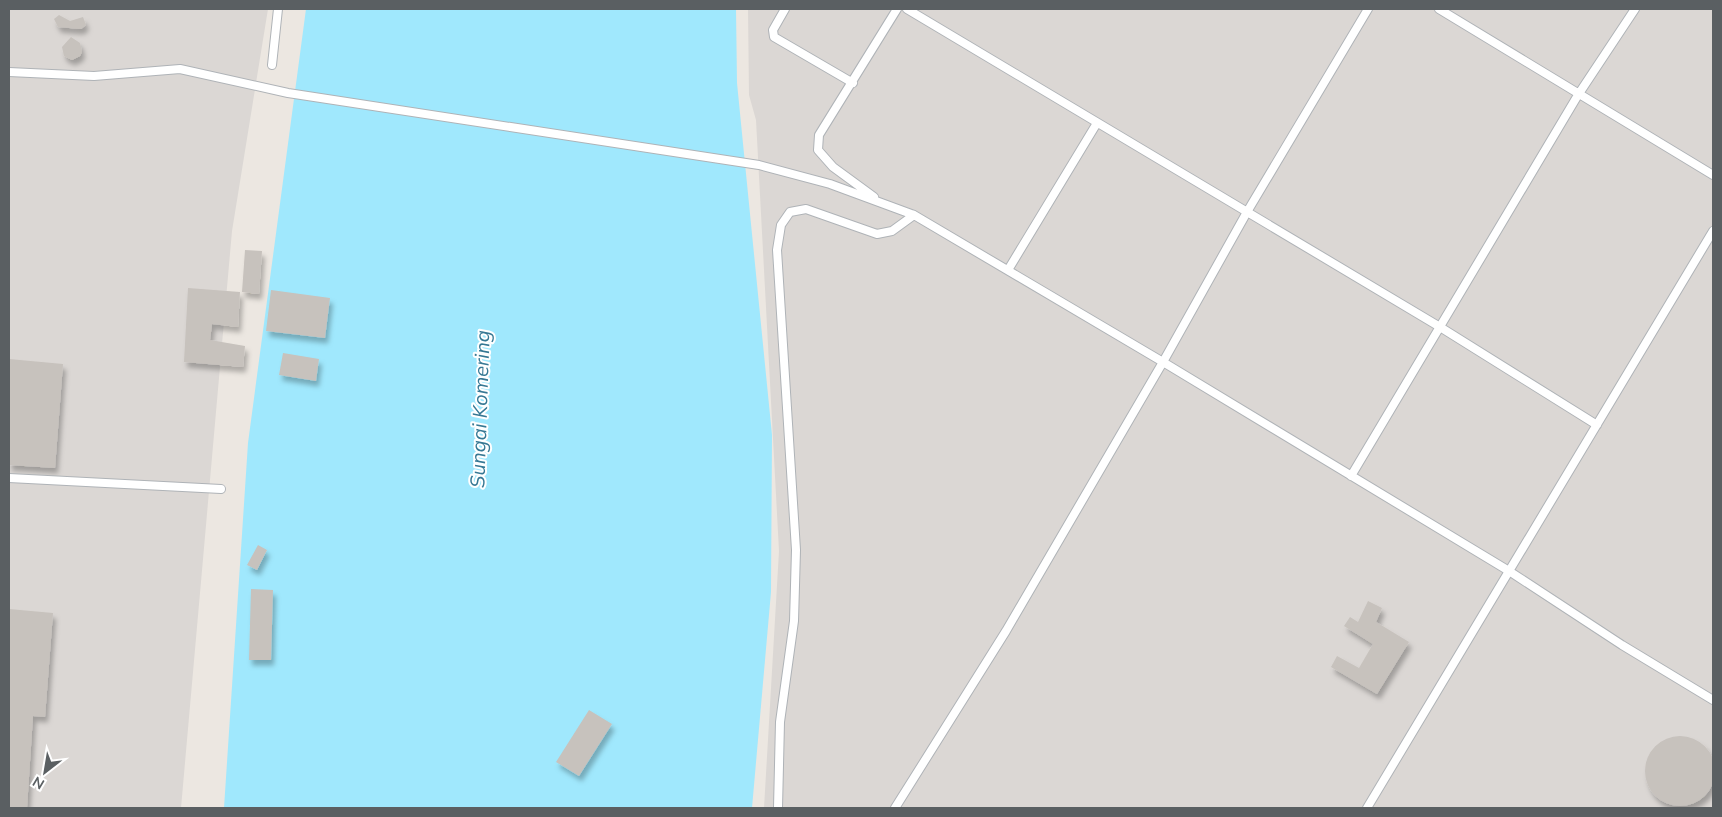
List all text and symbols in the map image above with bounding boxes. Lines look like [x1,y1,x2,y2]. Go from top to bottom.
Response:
water label: Sungai Komering [464,330,495,488]
north arrow [20,747,70,797]
text: N [29,773,47,794]

